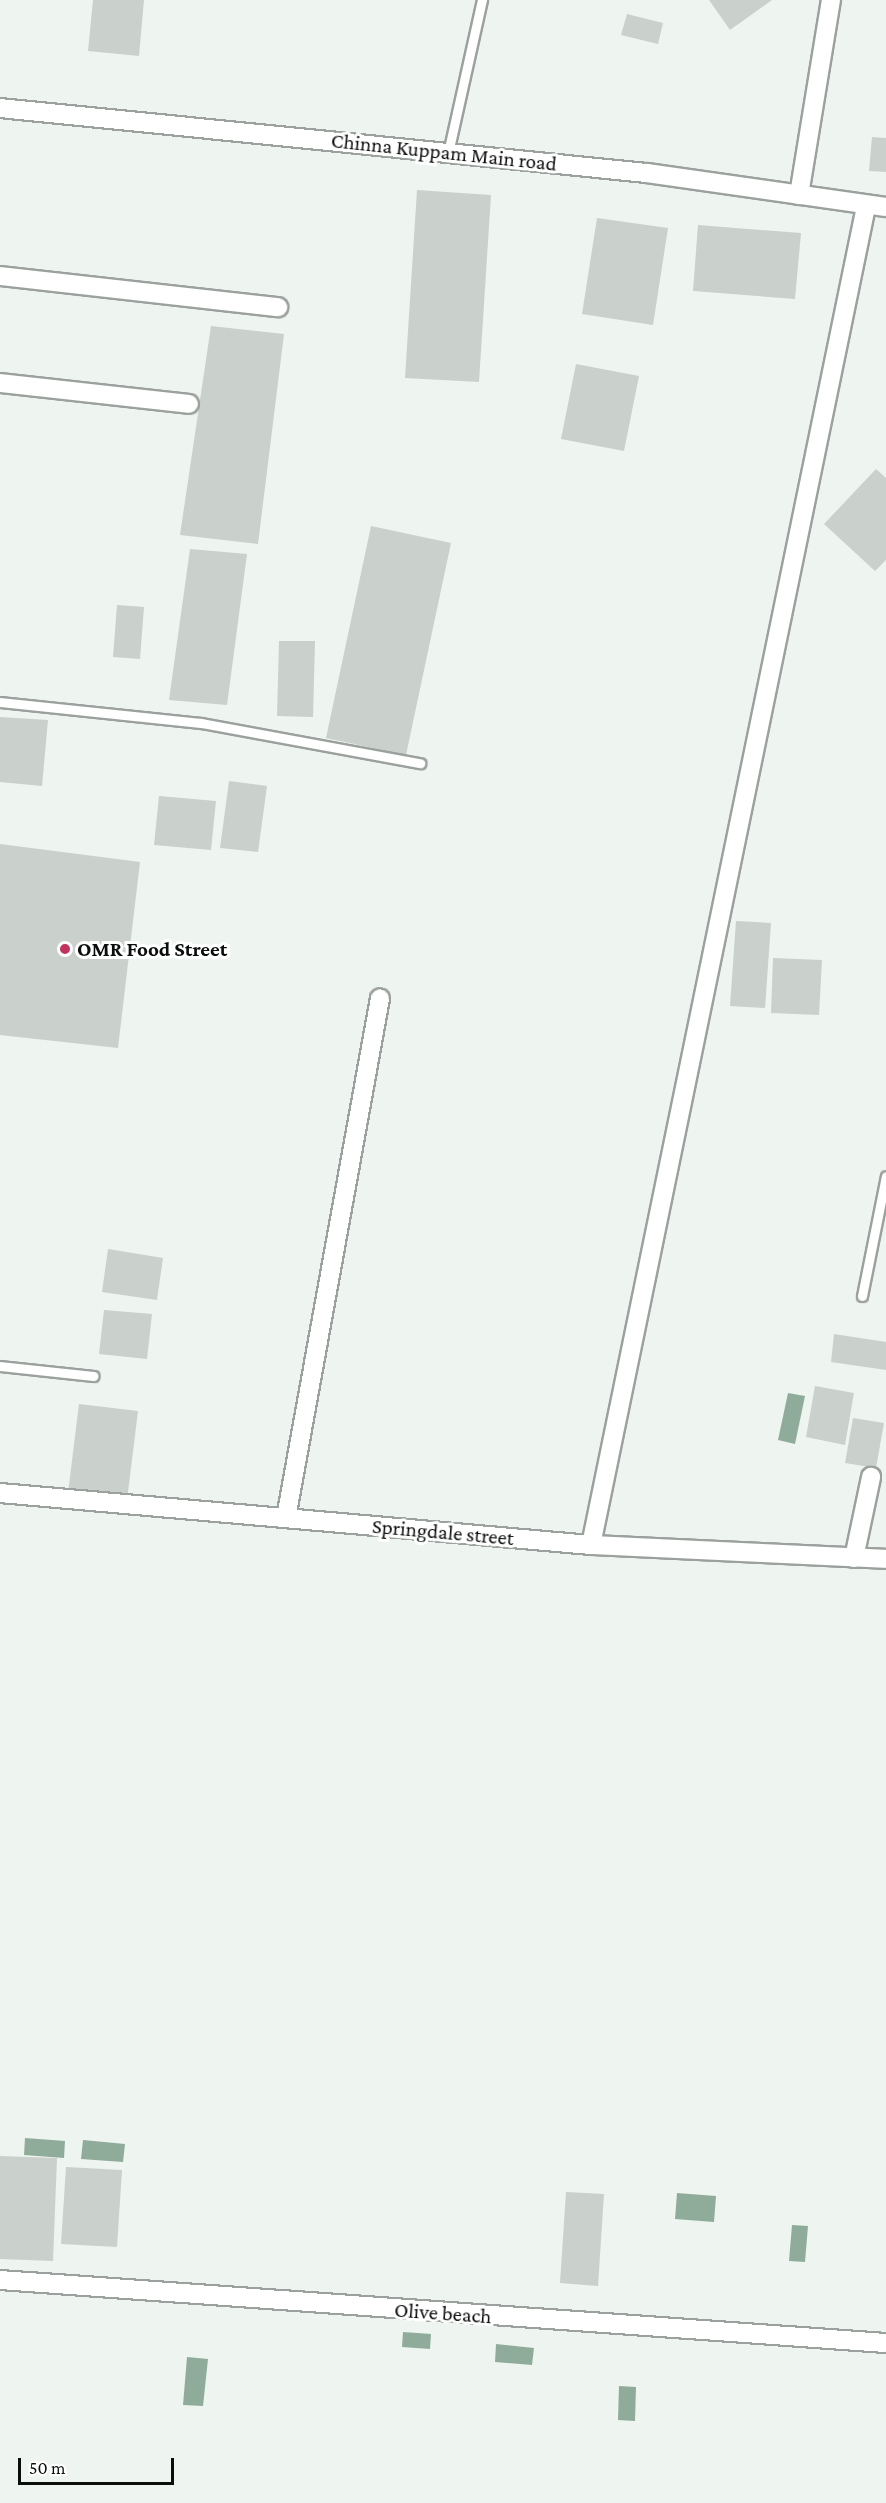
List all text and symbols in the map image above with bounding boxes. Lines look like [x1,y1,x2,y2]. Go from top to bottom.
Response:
street label: Chinna Kuppam Main road [330,128,558,176]
place label: OMR Food Street [77,936,227,962]
marker: OMR Food Street [58,942,72,956]
street label: Springdale street [371,1513,515,1551]
street label: Olive beach [394,2297,492,2329]
scale bar [21,2446,177,2484]
text: 50 m [29,2458,66,2478]

